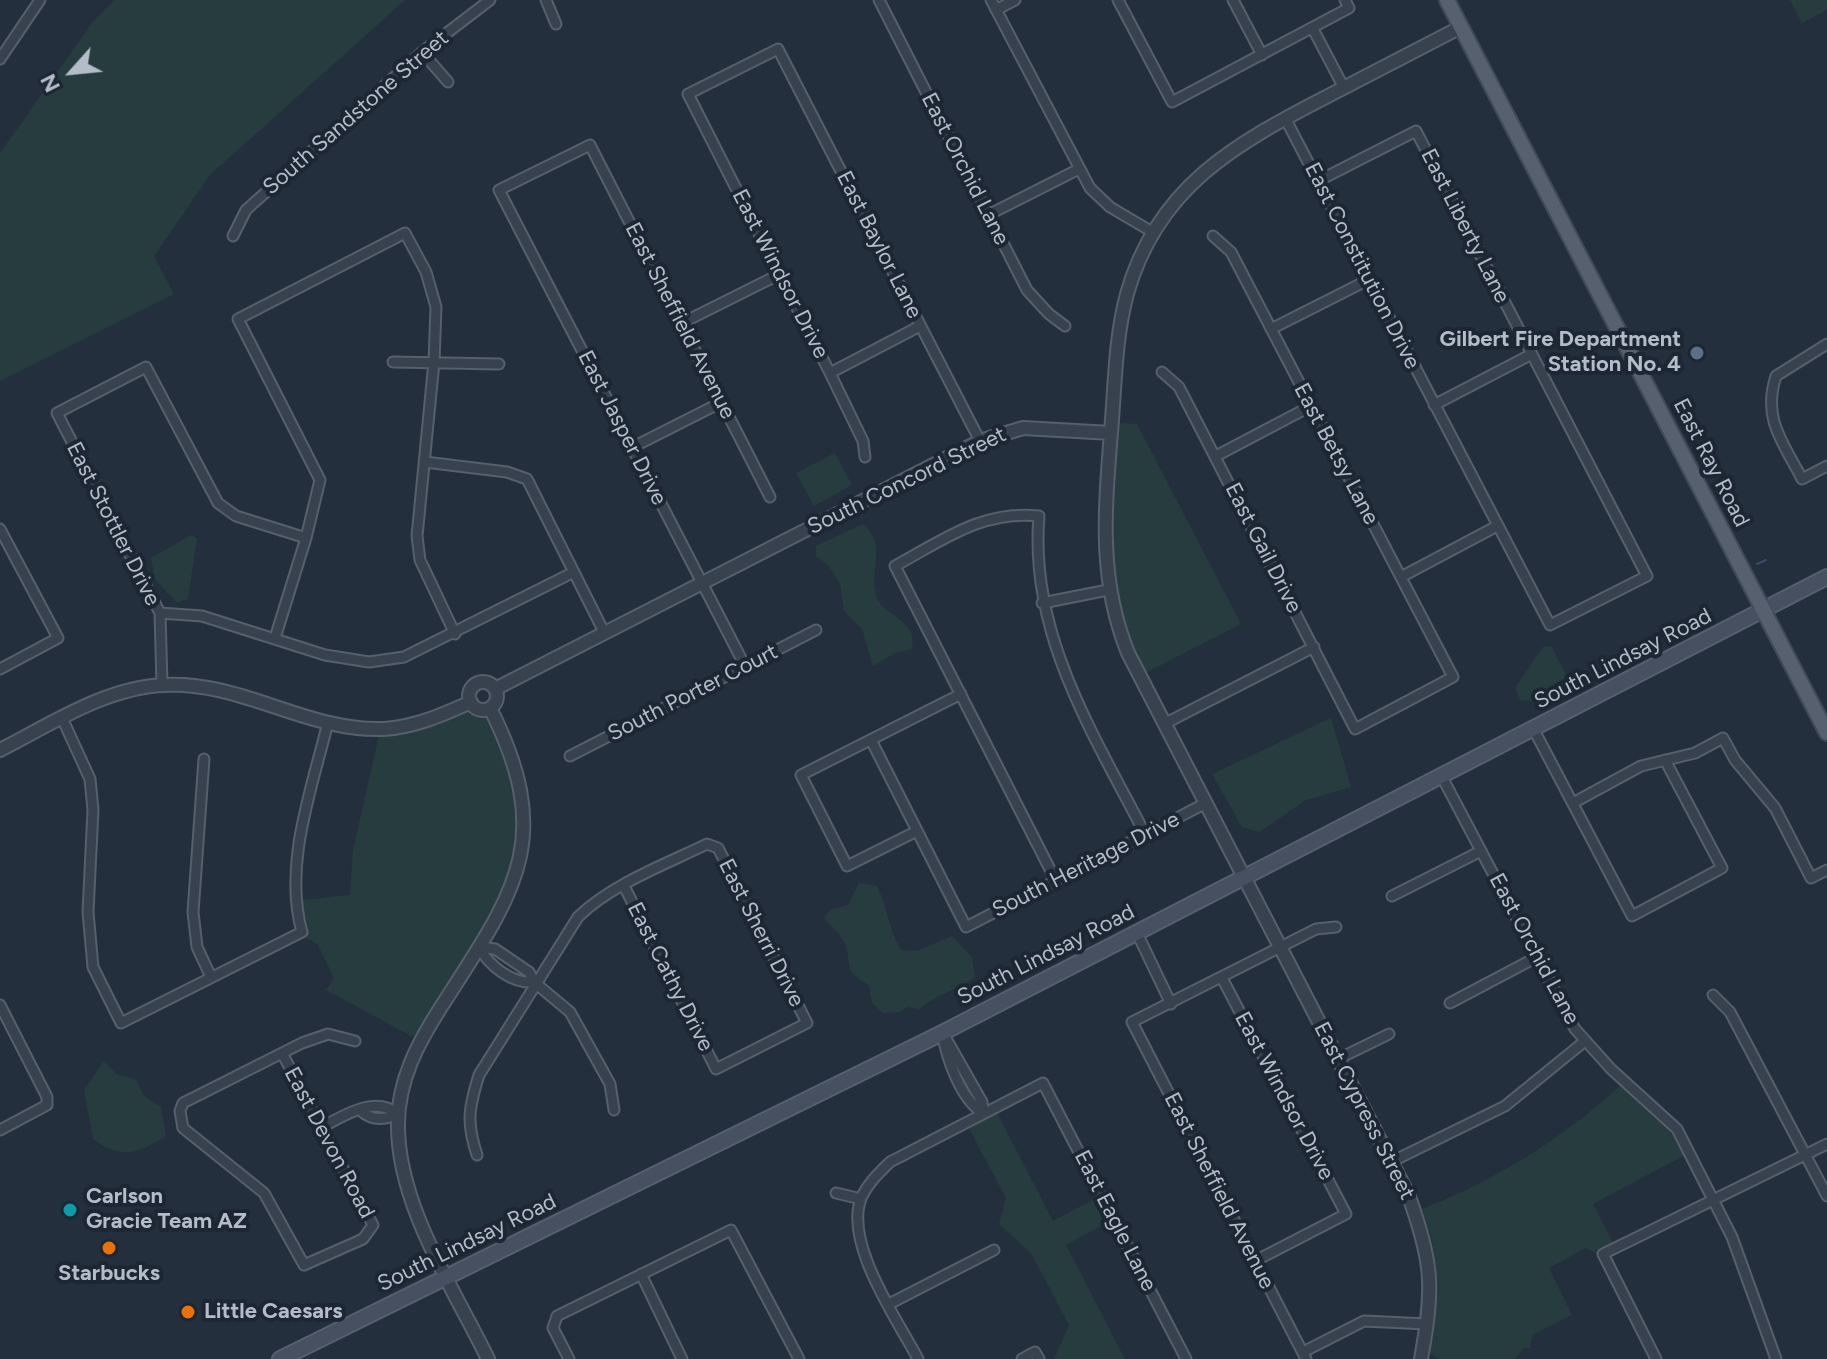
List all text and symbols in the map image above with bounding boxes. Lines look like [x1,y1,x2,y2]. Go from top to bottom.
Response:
street label: South Sandstone Street [258,25,454,201]
north arrow [32,32,112,112]
text: N [34,69,66,97]
street label: East Orchid Lane [915,88,1015,250]
street label: East Liberty Lane [1415,145,1515,307]
street label: East Constitution Drive [1298,158,1426,374]
street label: East Baylor Lane [831,167,927,323]
street label: East Windsor Drive [726,185,834,363]
street label: East Sheffield Avenue [619,218,741,424]
place label: Gilbert Fire Department Station No. 4 [1440,327,1681,378]
marker: Gilbert Fire Department Station No. 4 [1688,344,1706,362]
street label: East Jasper Drive [572,346,672,510]
street label: East Betsy Lane [1288,379,1384,529]
street label: East Ray Road [1667,394,1755,532]
street label: South Concord Street [803,421,1011,541]
street label: East Stottler Drive [60,438,166,610]
street label: East Gail Drive [1219,479,1307,617]
street label: South Lindsay Road [1530,603,1716,715]
street label: South Porter Court [604,639,782,747]
street label: South Heritage Drive [988,806,1184,924]
street label: East Sherri Drive [712,855,810,1011]
street label: East Orchid Lane [1483,869,1585,1029]
street label: East Cathy Drive [621,898,719,1056]
street label: South Lindsay Road [953,899,1139,1011]
street label: East Windsor Drive [1229,1008,1339,1184]
street label: East Cypress Street [1308,1018,1420,1204]
street label: East Devon Road [278,1063,380,1223]
street label: East Sheffield Avenue [1158,1088,1280,1294]
street label: East Eagle Lane [1068,1146,1162,1296]
place label: Carlson Gracie Team AZ [86,1184,247,1236]
street label: South Lindsay Road [373,1188,561,1298]
marker: Carlson Gracie Team AZ [61,1201,79,1219]
marker: Starbucks [100,1239,118,1257]
place label: Starbucks [58,1261,160,1287]
place label: Little Caesars [204,1299,343,1325]
marker: Little Caesars [179,1303,197,1321]

